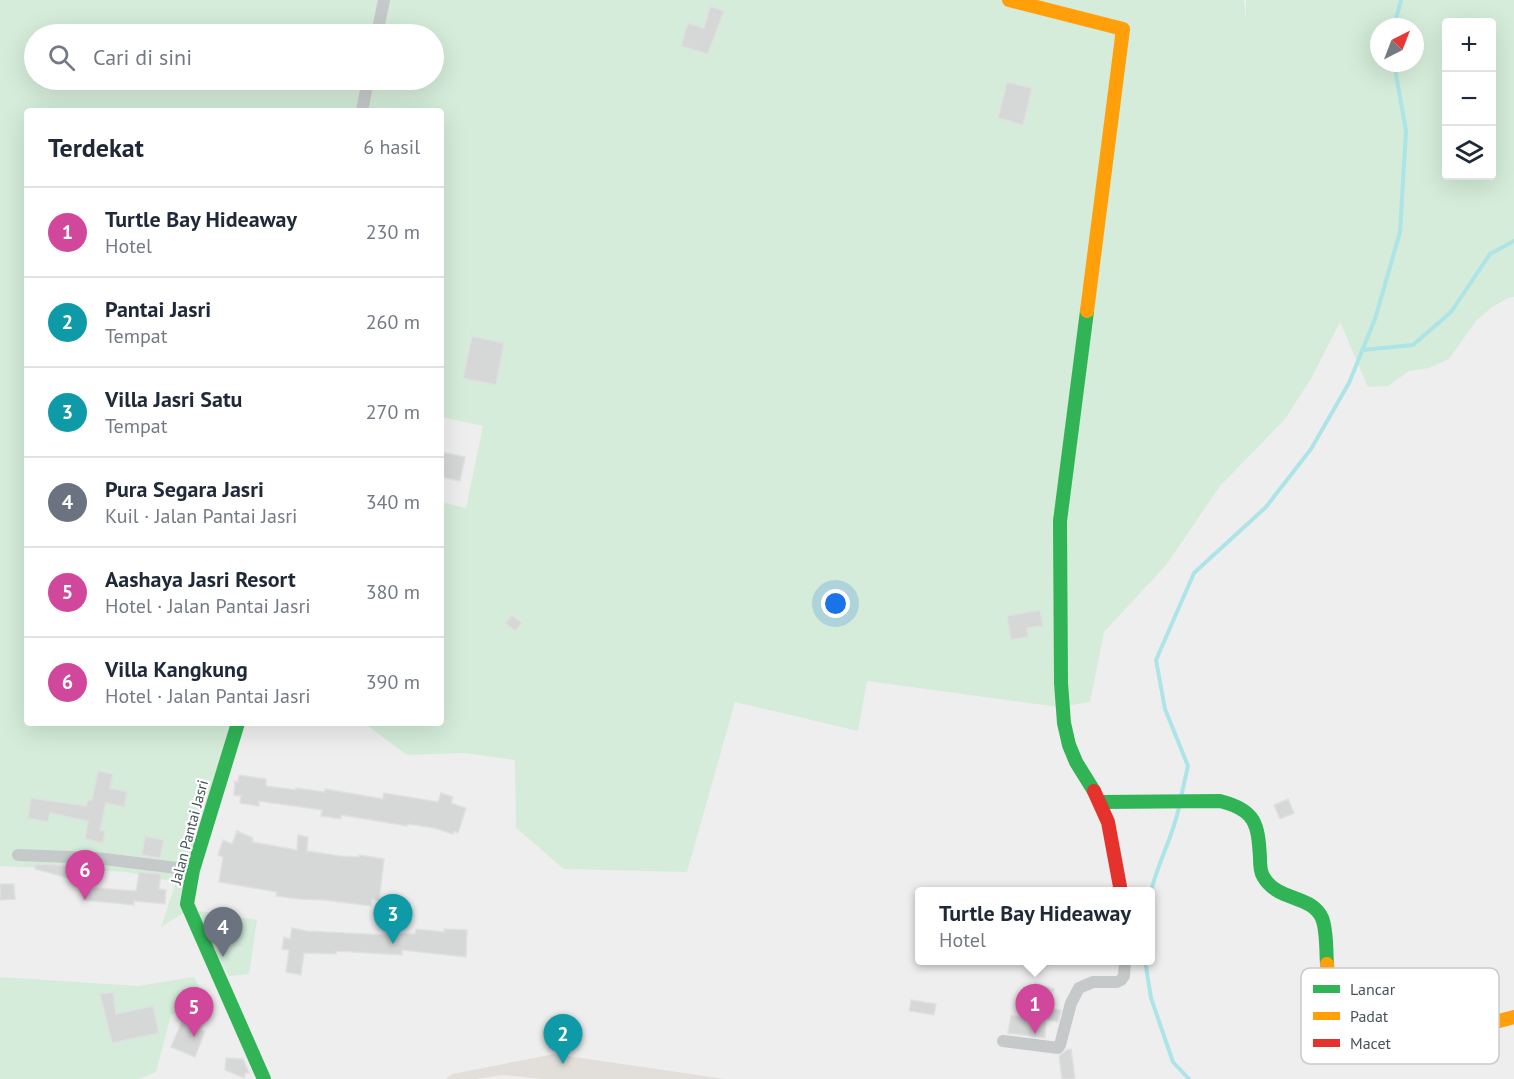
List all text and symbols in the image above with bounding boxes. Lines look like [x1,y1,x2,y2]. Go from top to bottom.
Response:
north arrow [1370,18,1424,72]
map controls [1442,18,1496,180]
button: + [1442,18,1496,72]
search box [24,24,444,90]
icon: search [45,41,78,74]
text: Cari di sini [93,43,192,71]
button: − [1442,72,1496,126]
button: layers [1442,126,1496,180]
text: Terdekat [48,131,144,164]
text: 6 hasil [363,134,420,160]
text: Turtle Bay Hideaway [105,205,297,233]
text: 1 [62,219,73,245]
text: 230 m [366,219,420,245]
text: Hotel [105,233,152,259]
text: Pantai Jasri [105,295,211,323]
text: 2 [62,309,73,335]
text: 260 m [366,309,420,335]
text: Tempat [105,323,167,349]
text: Villa Jasri Satu [105,385,242,413]
text: 3 [62,399,73,425]
text: 270 m [366,399,420,425]
text: Tempat [105,413,167,439]
text: Pura Segara Jasri [105,475,264,503]
text: 4 [62,489,73,515]
text: 340 m [366,489,420,515]
text: Kuil · Jalan Pantai Jasri [105,503,297,529]
text: Aashaya Jasri Resort [105,565,296,593]
text: 5 [62,579,73,605]
text: 380 m [366,579,420,605]
your location [821,589,850,618]
text: Hotel · Jalan Pantai Jasri [105,593,311,619]
text: Villa Kangkung [105,655,248,683]
text: 6 [62,669,73,695]
text: 390 m [366,669,420,695]
text: Hotel · Jalan Pantai Jasri [105,683,311,709]
street label: Jalan Pantai Jasri [166,778,212,887]
pin: 6 [66,850,104,900]
popup [915,887,1155,965]
pin: 3 [374,894,412,944]
text: Turtle Bay Hideaway [939,899,1131,927]
pin: 4 [204,908,242,957]
text: Hotel [939,927,986,953]
legend [1301,968,1499,1064]
text: Lancar [1350,979,1396,999]
pin: 1 [1016,984,1054,1034]
pin: 5 [174,988,214,1037]
text: Padat [1350,1006,1389,1026]
pin: 2 [544,1014,582,1064]
text: Macet [1350,1033,1392,1053]

